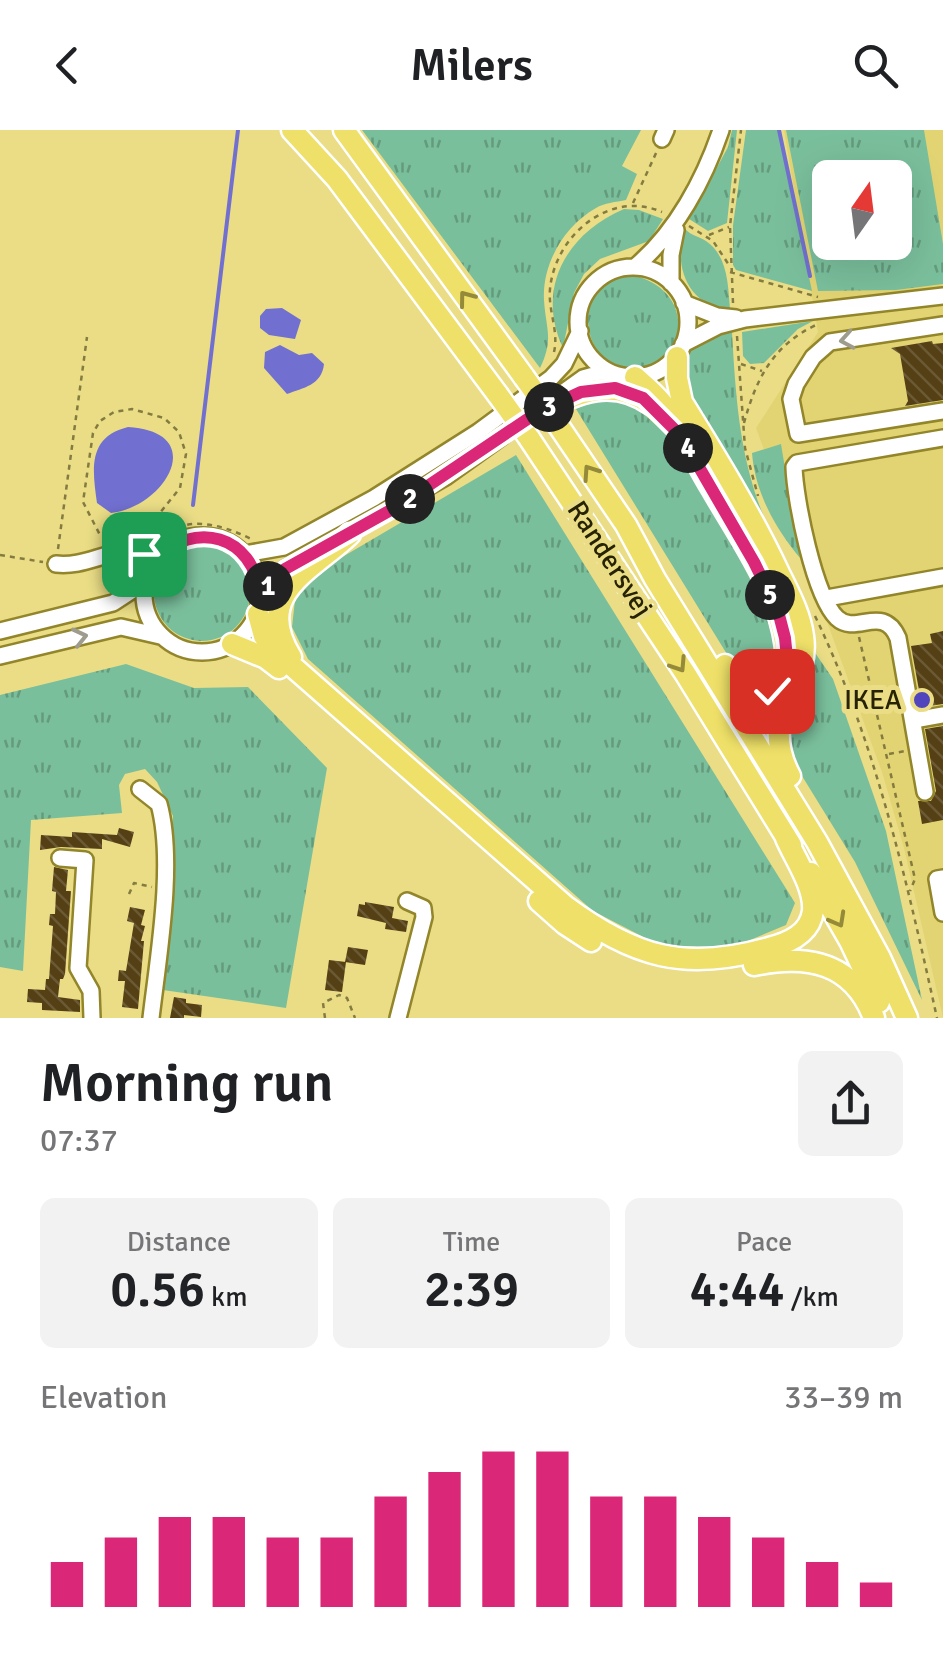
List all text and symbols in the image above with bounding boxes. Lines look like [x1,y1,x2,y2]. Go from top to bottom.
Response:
icon: back [40,38,95,93]
text: Milers [410,38,533,93]
icon: search [848,38,903,93]
north arrow [812,160,912,260]
map controls [812,160,912,260]
one-way arrow [460,291,477,309]
one-way arrow [839,329,855,350]
pin: 3 [524,382,574,432]
text: 3 [541,390,557,424]
pin: 4 [663,423,713,473]
text: 4 [680,431,696,465]
one-way arrow [584,465,602,483]
pin: 2 [385,474,435,524]
text: 2 [402,482,418,516]
street label: Randersvej [560,495,660,623]
pin [102,512,187,597]
icon: arrive [117,527,172,582]
pin: 1 [243,561,293,611]
text: 1 [260,569,276,603]
pin: 5 [745,570,795,620]
text: 5 [762,578,778,612]
one-way arrow [71,628,88,649]
pin [730,649,815,734]
one-way arrow [667,654,686,672]
icon: check [745,664,800,719]
place label: IKEA [844,683,902,717]
marker: IKEA [911,689,933,711]
one-way arrow [826,909,846,927]
text: Morning run [40,1049,333,1117]
button: share [798,1051,903,1156]
text: 07:37 [40,1121,118,1160]
text: Distance [127,1225,231,1259]
text: Time [443,1225,500,1259]
text: Pace [736,1225,792,1259]
text: 0.56 [110,1259,205,1321]
text: 2:39 [424,1259,519,1321]
text: 4:44 [689,1259,785,1321]
text: km [205,1280,247,1314]
text: /km [785,1280,839,1314]
text: Elevation [40,1378,167,1417]
text: 33–39 m [784,1378,903,1417]

